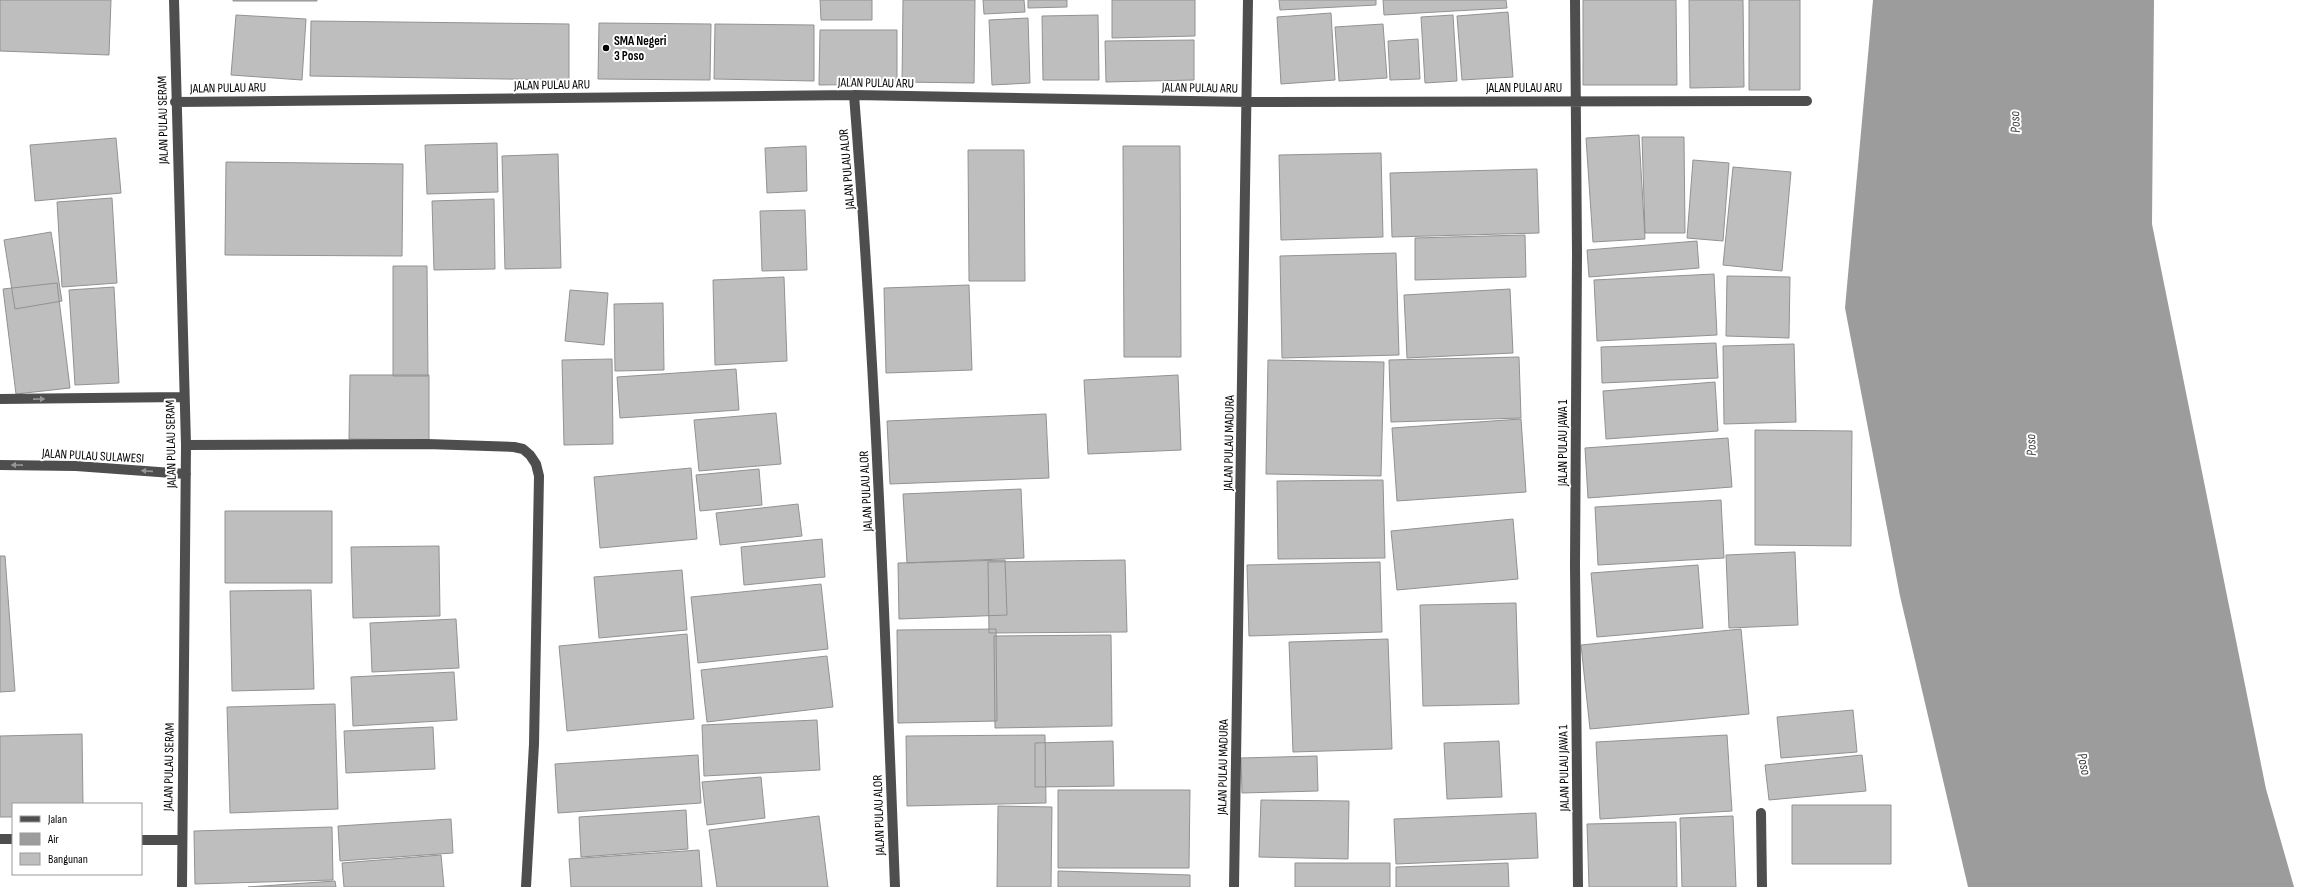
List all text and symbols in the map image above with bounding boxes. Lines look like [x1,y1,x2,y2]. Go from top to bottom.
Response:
place label: SMA Negeri 3 Poso [614,33,667,64]
marker: SMA Negeri 3 Poso [601,43,611,53]
street label: JALAN PULAU ARU [837,74,914,92]
street label: JALAN PULAU SERAM [154,75,172,165]
street label: JALAN PULAU ARU [513,76,590,94]
street label: JALAN PULAU ARU [189,79,266,97]
street label: JALAN PULAU ARU [1161,79,1238,97]
street label: JALAN PULAU ARU [1485,80,1562,96]
water label: Poso [2006,110,2024,133]
street label: JALAN PULAU ALOR [836,128,859,211]
street label: JALAN PULAU MADURA [1220,395,1238,492]
one-way arrow [33,396,46,402]
street label: JALAN PULAU SERAM [162,399,180,489]
street label: JALAN PULAU JAWA 1 [1555,399,1571,487]
water label: Poso [2022,433,2040,456]
street label: JALAN PULAU SULAWESI [40,445,145,467]
street label: JALAN PULAU ALOR [856,450,876,533]
one-way arrow [10,462,23,468]
one-way arrow [141,468,153,475]
street label: JALAN PULAU MADURA [1214,719,1232,816]
street label: JALAN PULAU SERAM [160,722,178,812]
street label: JALAN PULAU JAWA 1 [1555,724,1573,812]
water label: Poso [2073,751,2095,777]
street label: JALAN PULAU ALOR [870,774,888,857]
legend [12,803,142,875]
text: Jalan [47,812,67,827]
text: Air [47,832,59,847]
text: Bangunan [48,852,88,867]

